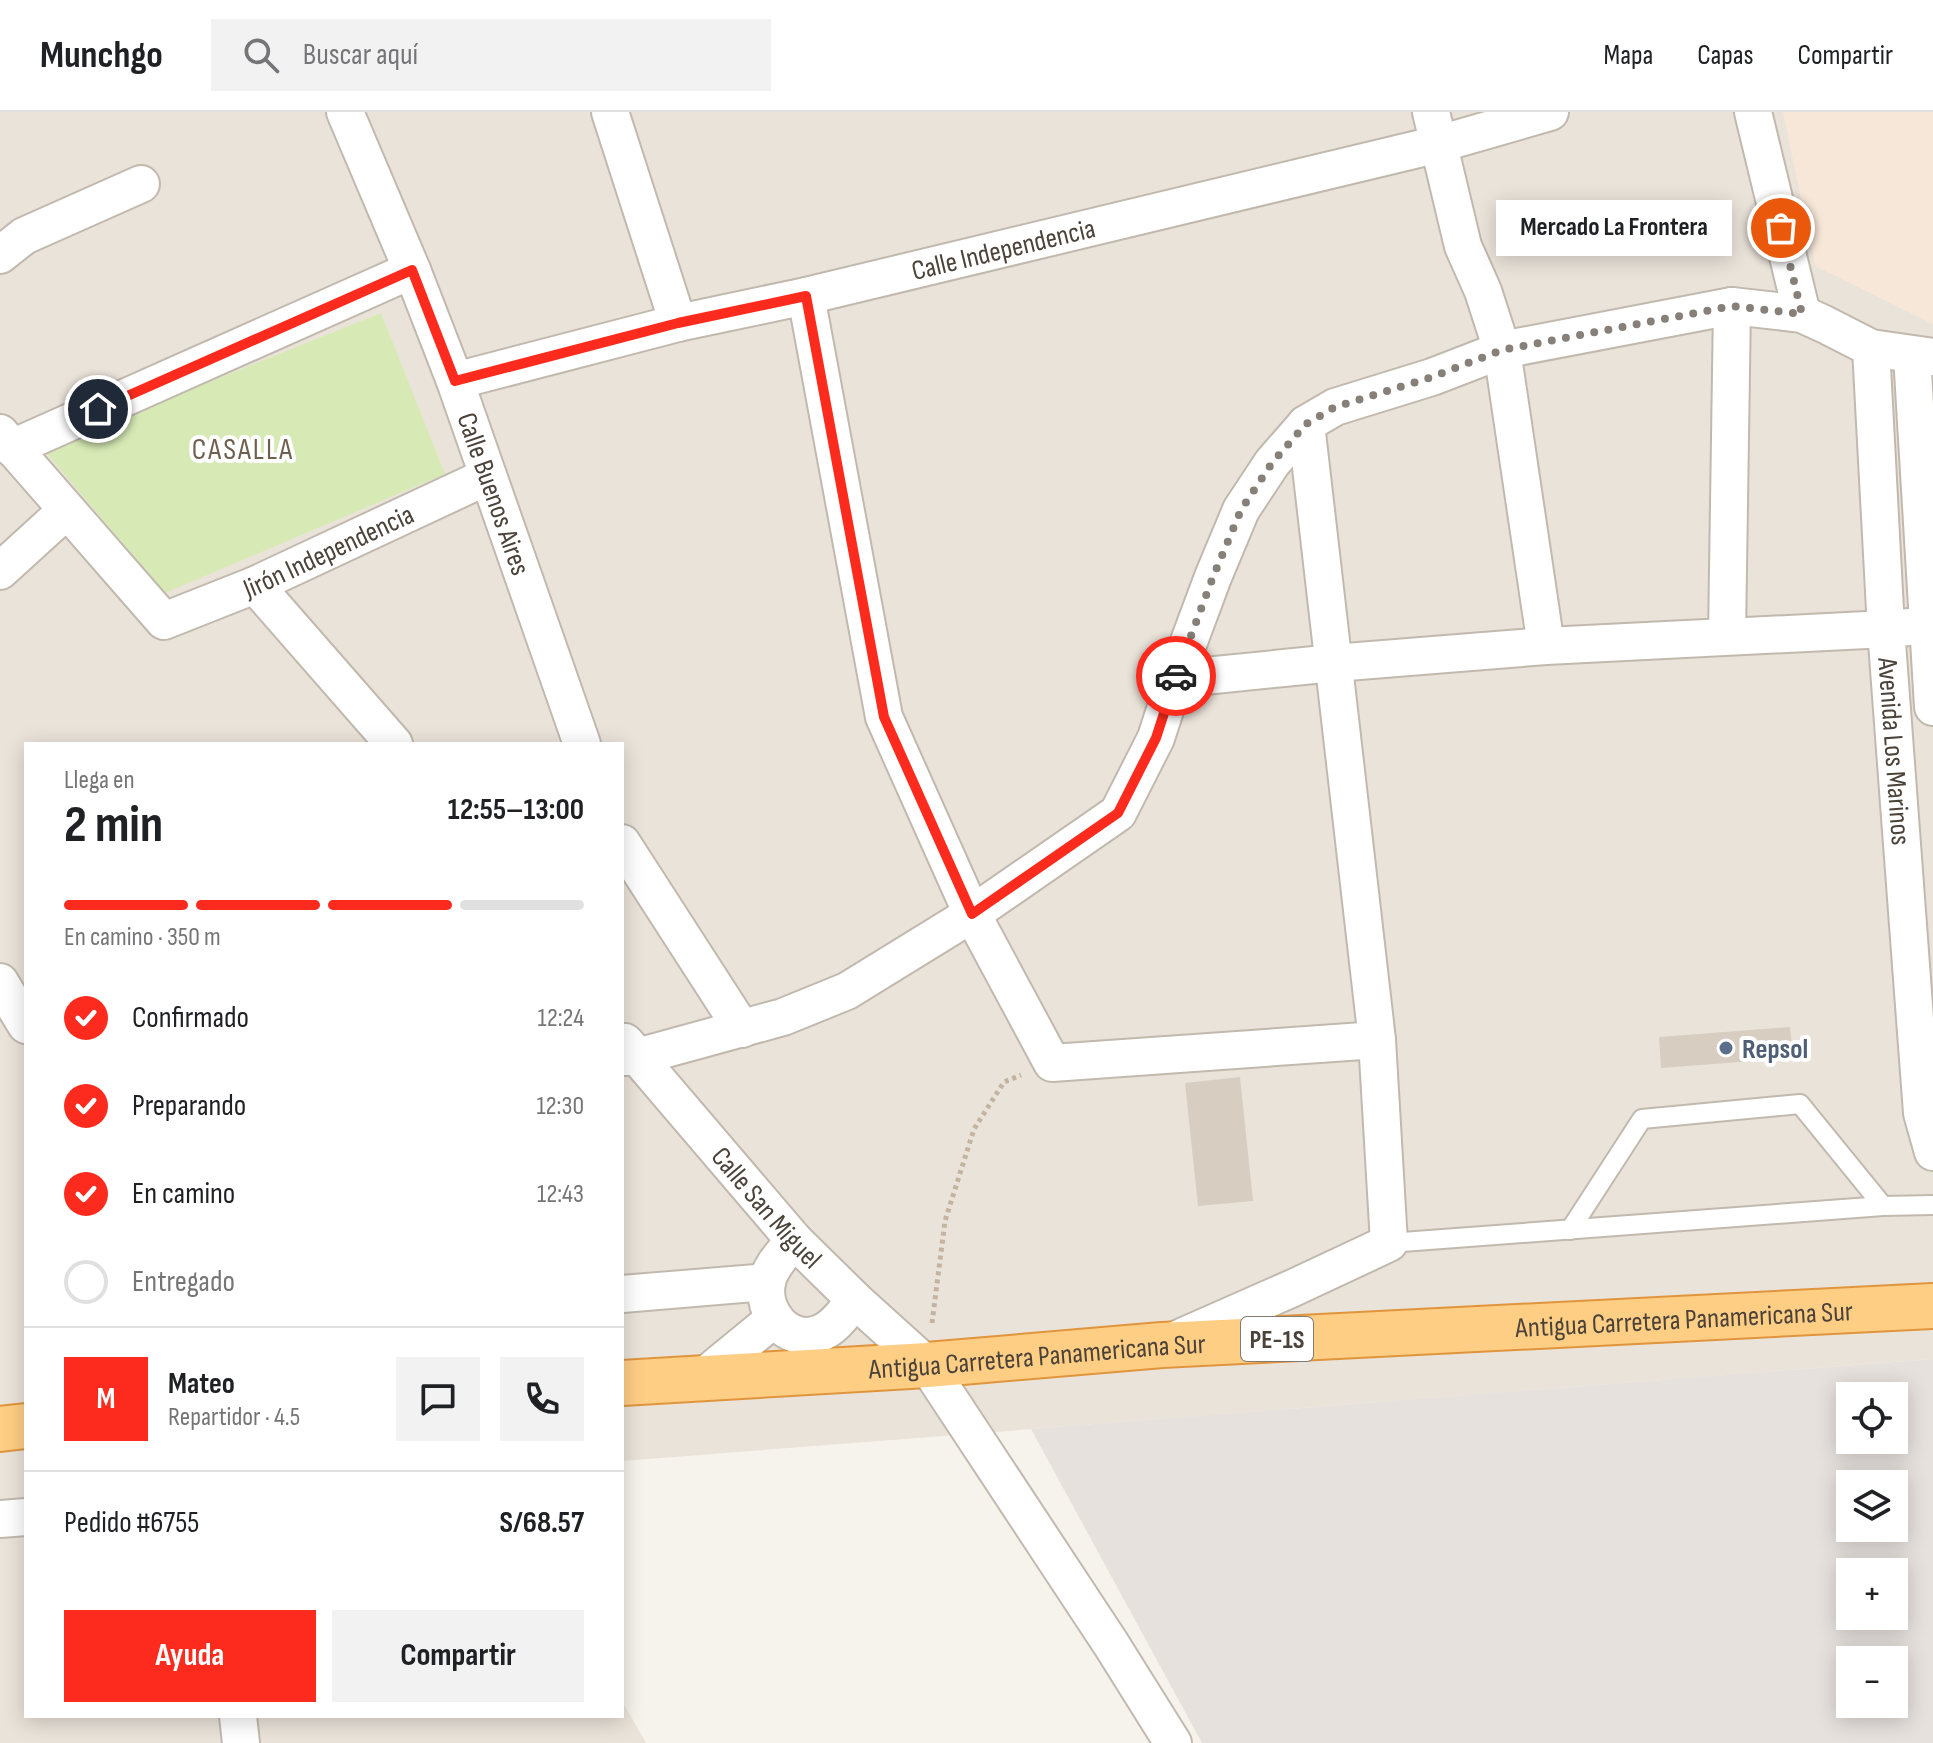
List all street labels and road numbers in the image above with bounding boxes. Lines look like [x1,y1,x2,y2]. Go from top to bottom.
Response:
street label: Calle Independencia [908,212,1099,288]
street label: Calle Buenos Aires [449,409,537,580]
street label: Jirón Independencia [238,498,419,606]
street label: Avenida Los Marinos [1870,655,1917,846]
street label: Calle San Miguel [704,1141,828,1276]
street label: Antigua Carretera Panamericana Sur [1513,1295,1854,1345]
road number: PE-1S [1241,1317,1313,1361]
street label: Antigua Carretera Panamericana Sur [867,1328,1206,1386]

